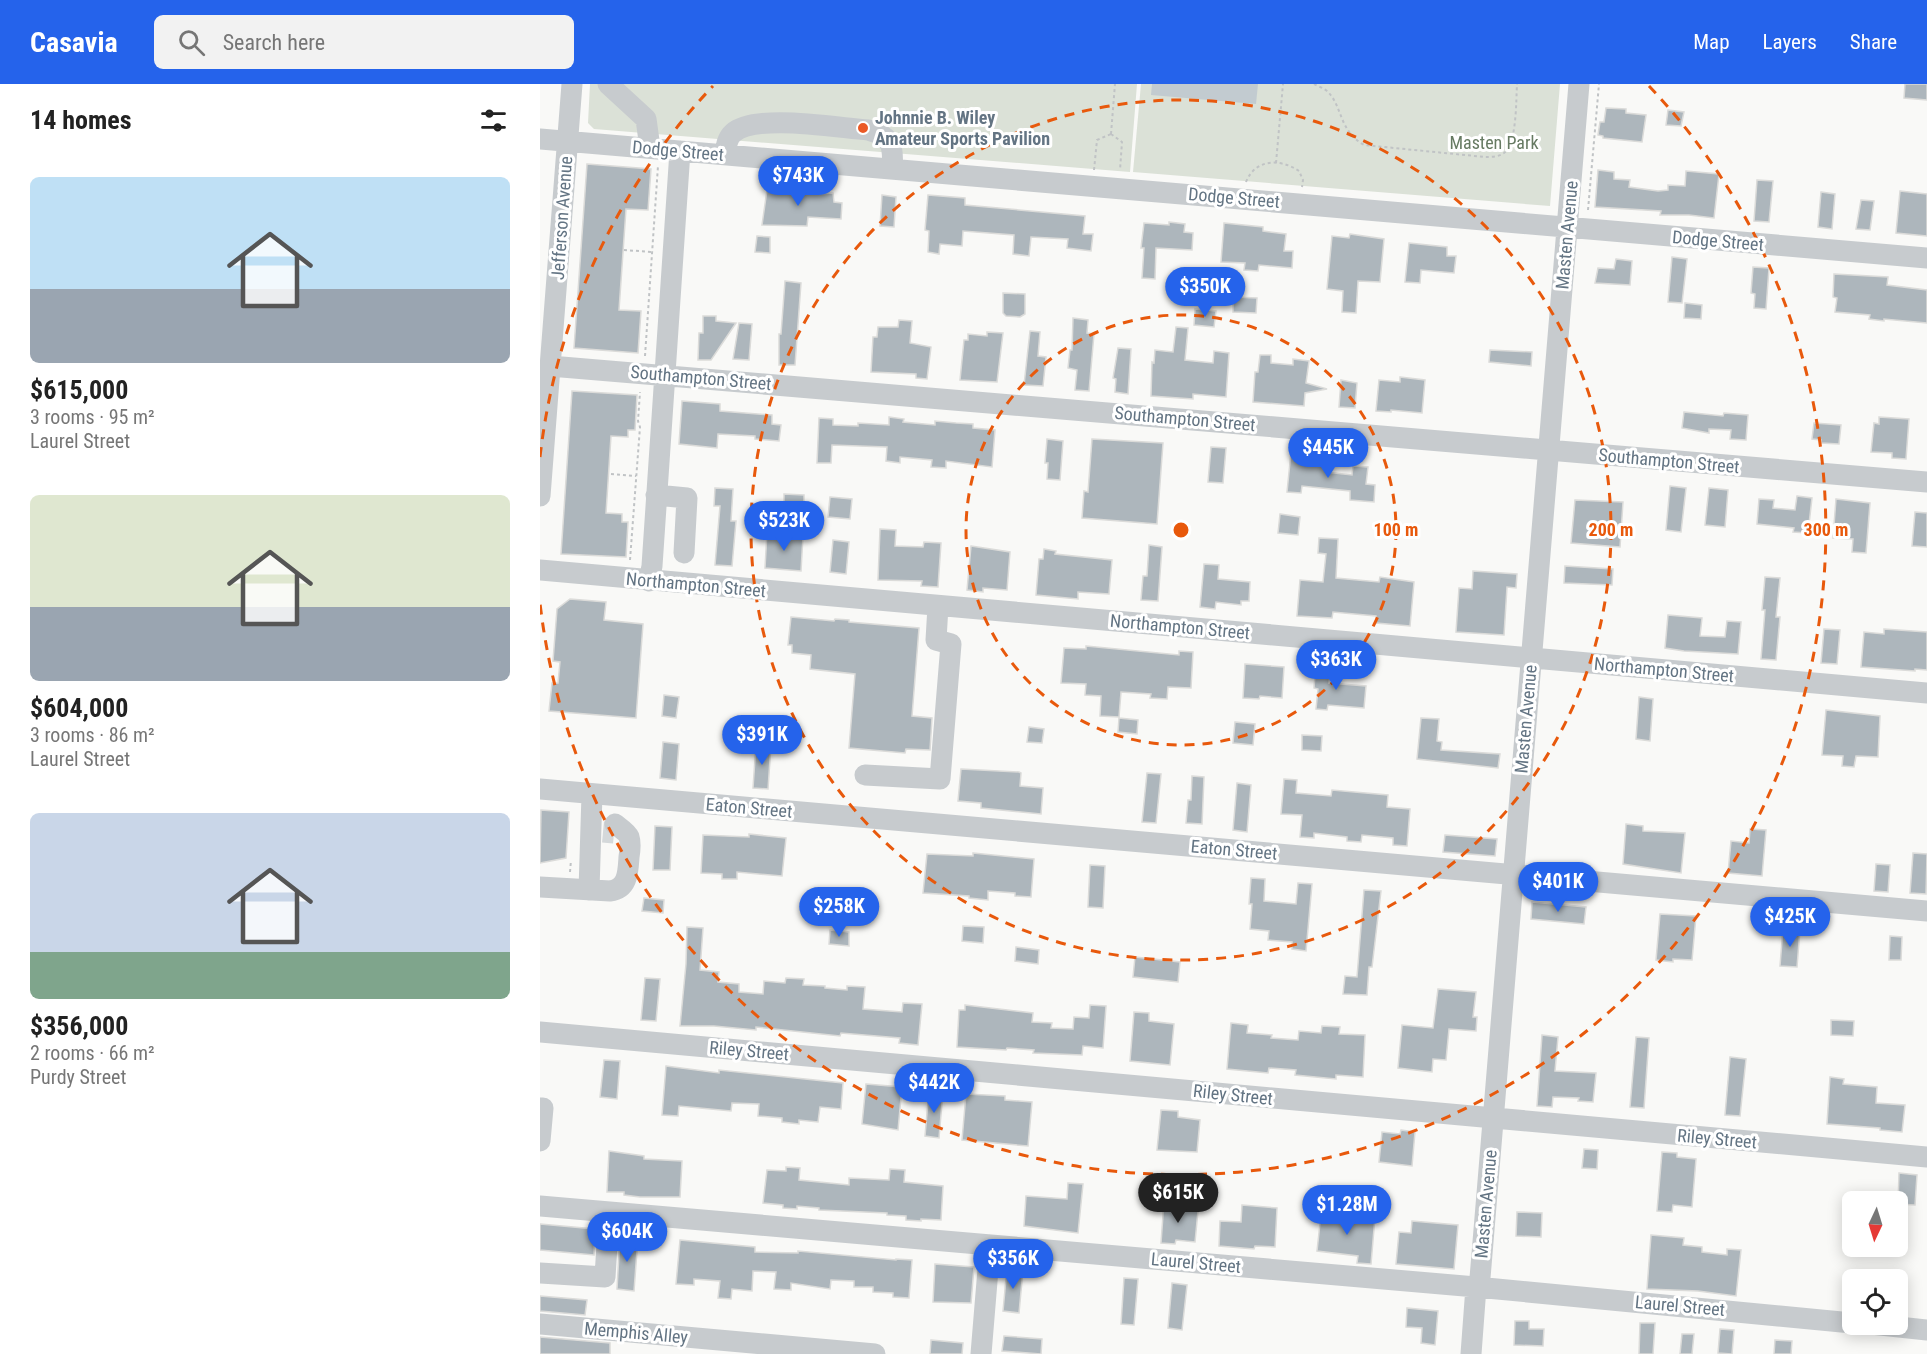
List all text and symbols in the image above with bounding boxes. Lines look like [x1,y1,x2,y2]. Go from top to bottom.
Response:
search box [154,15,574,69]
text: Casavia [30,26,118,59]
icon: search [175,26,208,59]
text: Search here [223,30,325,55]
text: Map [1693,30,1730,54]
text: Layers [1763,30,1817,54]
text: Share [1850,30,1897,54]
icon: filters [477,104,510,137]
text: 14 homes [30,105,132,135]
place label: Johnnie B. Wiley Amateur Sports Pavilion [875,107,1050,149]
marker: Johnnie B. Wiley Amateur Sports Pavilion [856,121,870,135]
park label: Masten Park [1449,132,1539,153]
street label: Dodge Street [631,136,725,165]
street label: Jefferson Avenue [547,155,576,281]
pin: $743K [756,156,840,207]
text: $743K [772,163,824,187]
street label: Masten Avenue [1551,180,1582,290]
street label: Dodge Street [1187,183,1281,212]
icon: home [216,216,324,324]
street label: Dodge Street [1671,226,1765,255]
pin: $350K [1163,267,1247,318]
text: $350K [1179,274,1231,298]
street label: Southampton Street [630,361,772,394]
text: $615,000 [30,375,128,405]
street label: Southampton Street [1114,402,1256,435]
text: 3 rooms · 95 m² [30,405,155,429]
pin: $445K [1286,428,1370,479]
text: Laurel Street [30,429,130,453]
text: $445K [1302,435,1354,459]
street label: Southampton Street [1598,444,1740,477]
pin: $523K [742,501,826,552]
text: $523K [758,508,810,532]
text: 100 m [1374,519,1418,540]
text: 200 m [1589,519,1633,540]
text: 300 m [1804,519,1848,540]
centre of rings [1171,520,1191,540]
icon: home [216,534,324,642]
street label: Northampton Street [625,568,767,601]
street label: Northampton Street [1109,610,1251,643]
pin: $363K [1294,640,1378,691]
text: $363K [1310,647,1362,671]
street label: Northampton Street [1593,653,1735,686]
street label: Masten Avenue [1510,664,1541,774]
text: $604,000 [30,693,128,723]
pin: $391K [720,715,804,766]
text: $391K [736,722,788,746]
text: 3 rooms · 86 m² [30,723,155,747]
text: Laurel Street [30,747,130,771]
street label: Eaton Street [705,793,793,822]
street label: Eaton Street [1190,835,1278,864]
icon: home [216,852,324,960]
pin: $401K [1516,862,1600,913]
text: $401K [1532,869,1584,893]
pin: $258K [797,887,881,938]
text: $258K [813,894,865,918]
pin: $425K [1748,897,1832,948]
text: $425K [1764,904,1816,928]
text: $356,000 [30,1011,128,1041]
street label: Riley Street [708,1037,790,1064]
text: 2 rooms · 66 m² [30,1041,155,1065]
pin: $442K [892,1063,976,1114]
text: Purdy Street [30,1065,126,1089]
text: $442K [908,1070,960,1094]
street label: Riley Street [1192,1080,1274,1109]
street label: Riley Street [1676,1125,1758,1152]
street label: Masten Avenue [1470,1149,1501,1259]
pin: $615K [1136,1173,1220,1224]
text: $615K [1152,1180,1204,1204]
pin: $1.28M [1298,1185,1396,1236]
north arrow [1842,1191,1908,1257]
map controls [1842,1191,1908,1335]
text: $1.28M [1316,1192,1378,1216]
pin: $604K [585,1212,669,1263]
text: $604K [601,1219,653,1243]
pin: $356K [971,1239,1055,1290]
text: $356K [987,1246,1039,1270]
street label: Laurel Street [1150,1248,1242,1277]
button: locate [1842,1269,1908,1335]
street label: Laurel Street [1634,1291,1726,1320]
street label: Memphis Alley [583,1318,689,1348]

